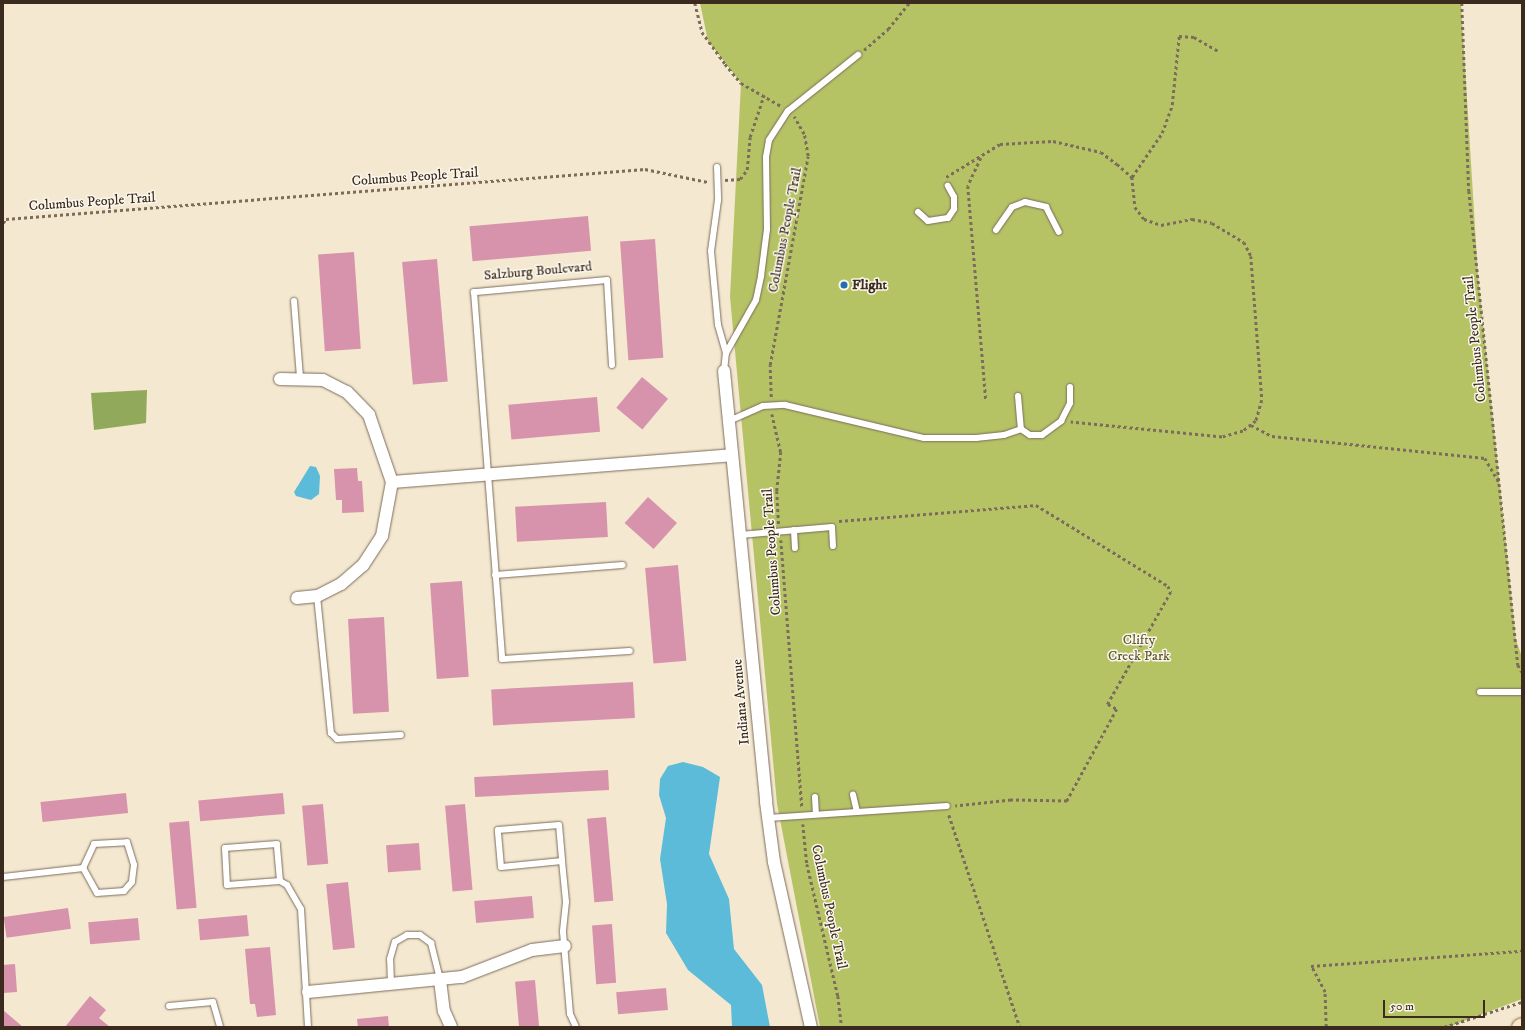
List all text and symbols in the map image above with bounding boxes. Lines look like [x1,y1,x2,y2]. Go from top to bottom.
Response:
street label: Columbus People Trail [351,164,479,190]
street label: Columbus People Trail [765,166,805,294]
street label: Columbus People Trail [28,189,156,215]
street label: Salzburg Boulevard [483,258,593,284]
street label: Columbus People Trail [1460,275,1490,403]
place label: Flight [852,277,887,293]
marker: Flight [839,280,849,290]
street label: Columbus People Trail [759,488,785,616]
park label: Clifty Creek Park [1108,632,1170,664]
street label: Indiana Avenue [729,658,753,746]
street label: Columbus People Trail [808,843,850,971]
scale bar [1385,992,1487,1018]
text: 50 m [1390,999,1414,1014]

